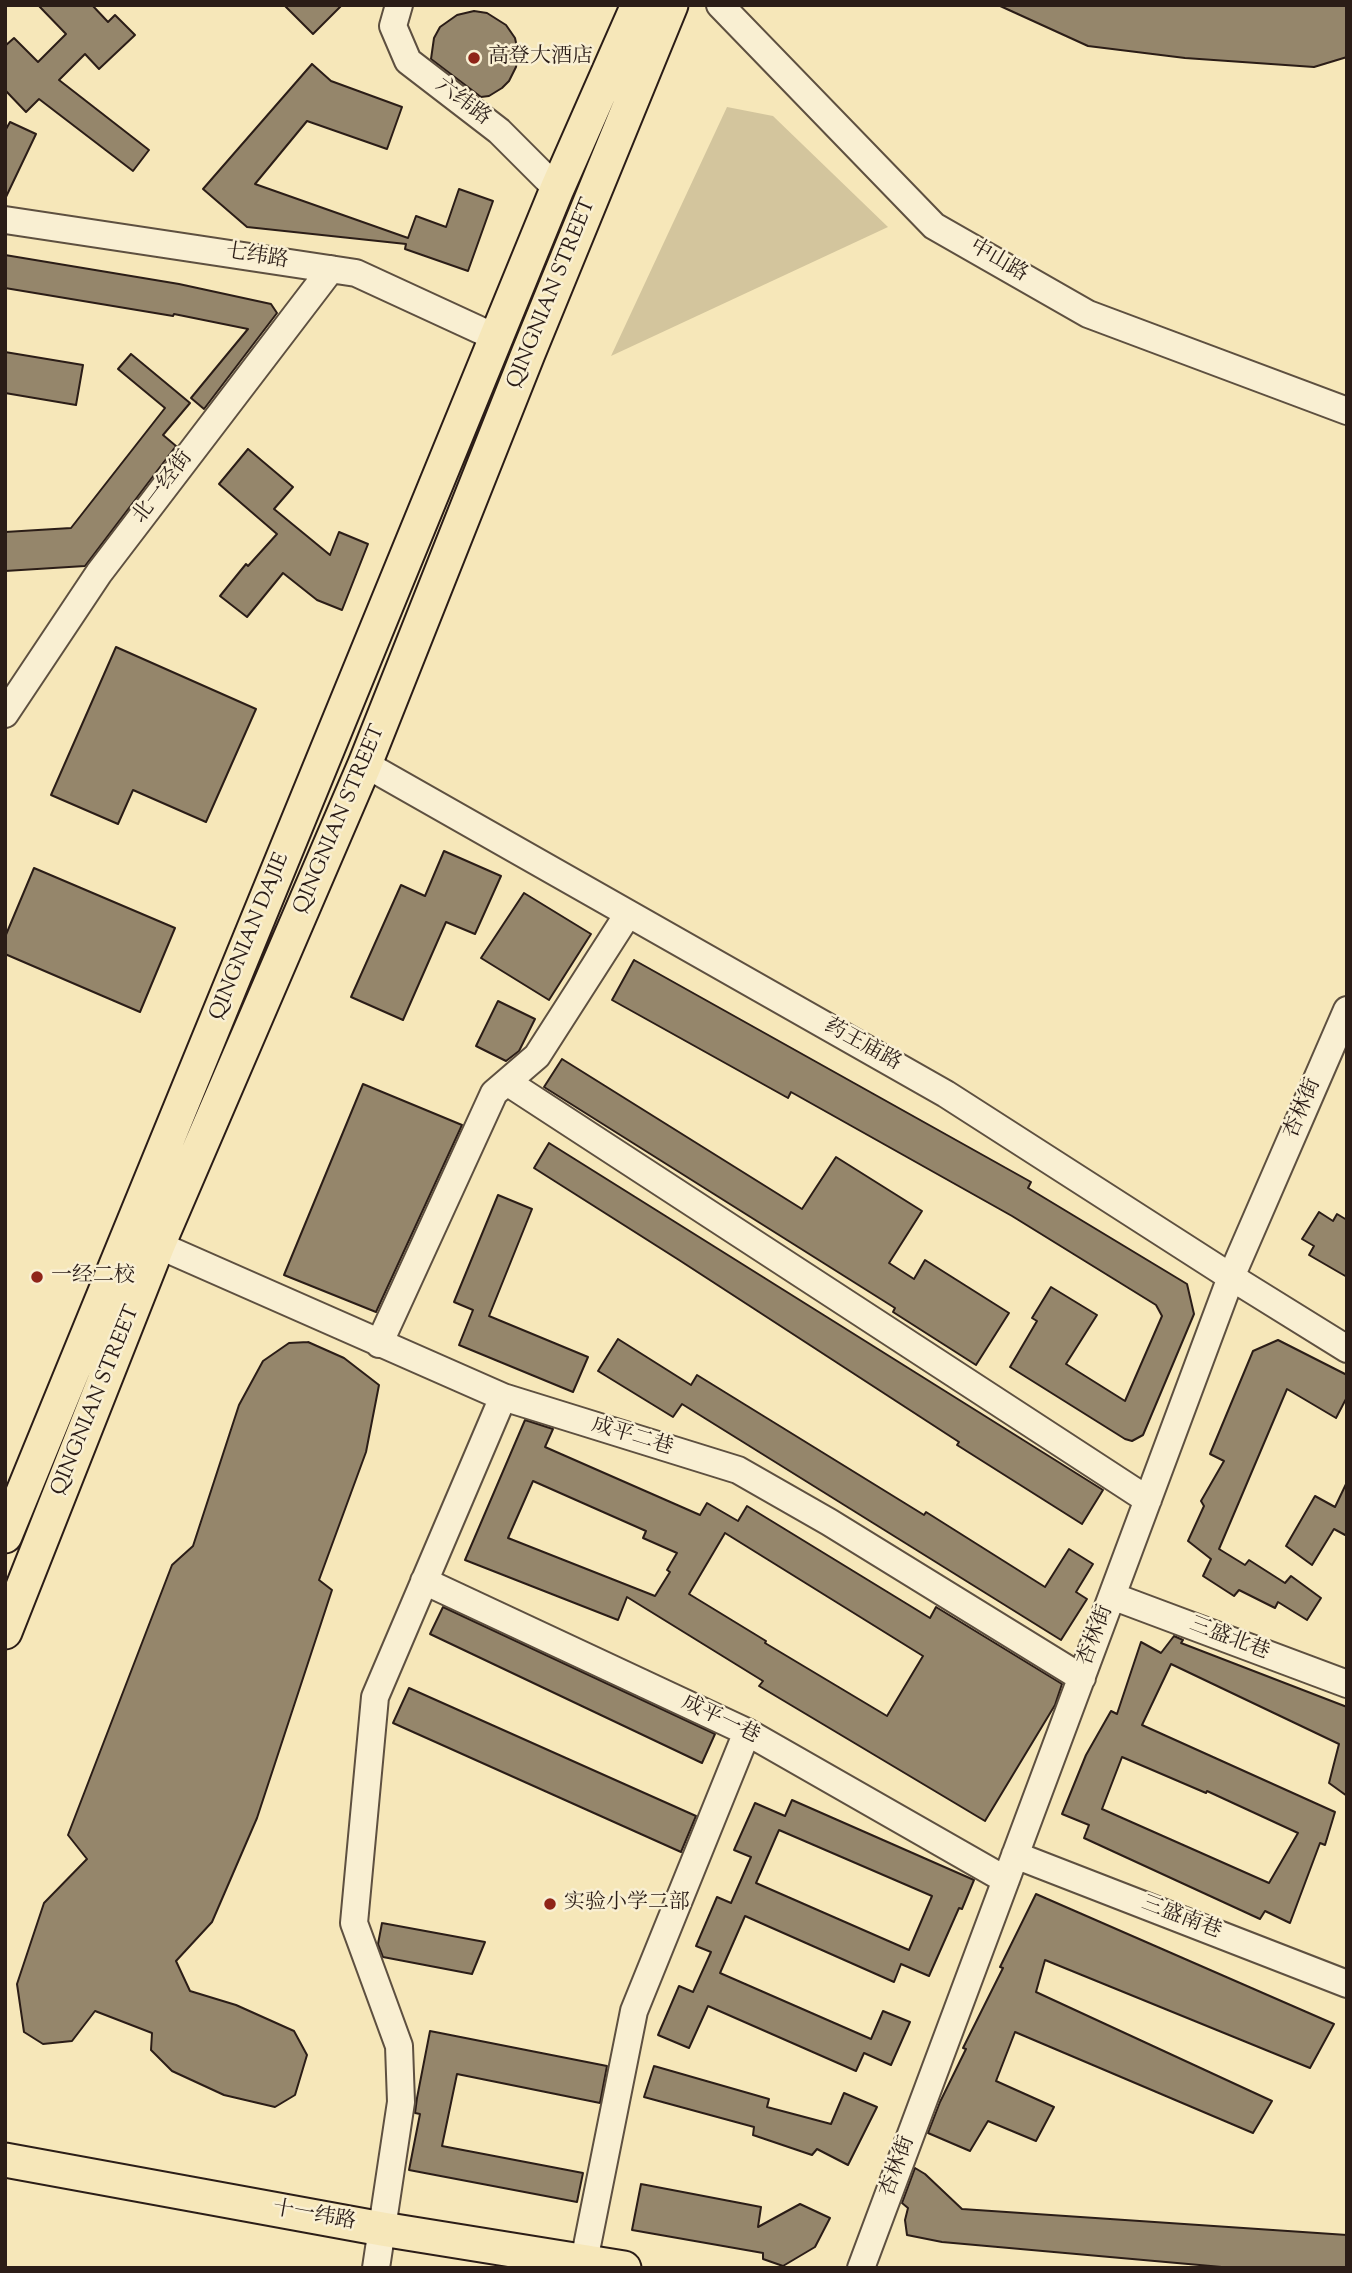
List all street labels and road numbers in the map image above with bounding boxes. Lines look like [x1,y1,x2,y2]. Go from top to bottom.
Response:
street label: 六纬路 [429,74,495,132]
street label: QINGNIAN STREET [503,195,603,393]
street label: 中山路 [964,235,1032,289]
street label: 七纬路 [224,241,290,275]
street label: 北一经街 [129,447,199,529]
street label: QINGNIAN STREET [290,722,392,918]
street label: QINGNIAN DAJIE [206,850,296,1024]
street label: 药王庙路 [819,1015,905,1077]
street label: 杏林街 [1280,1075,1328,1143]
street label: QINGNIAN STREET [47,1302,147,1500]
street label: 成平二巷 [588,1414,676,1462]
street label: 杏林街 [1074,1602,1120,1670]
street label: 三盛北巷 [1185,1613,1273,1667]
street label: 成平一巷 [677,1691,763,1751]
street label: 三盛南巷 [1137,1892,1225,1946]
street label: 杏林街 [876,2133,922,2201]
street label: 十一纬路 [270,2197,358,2237]

